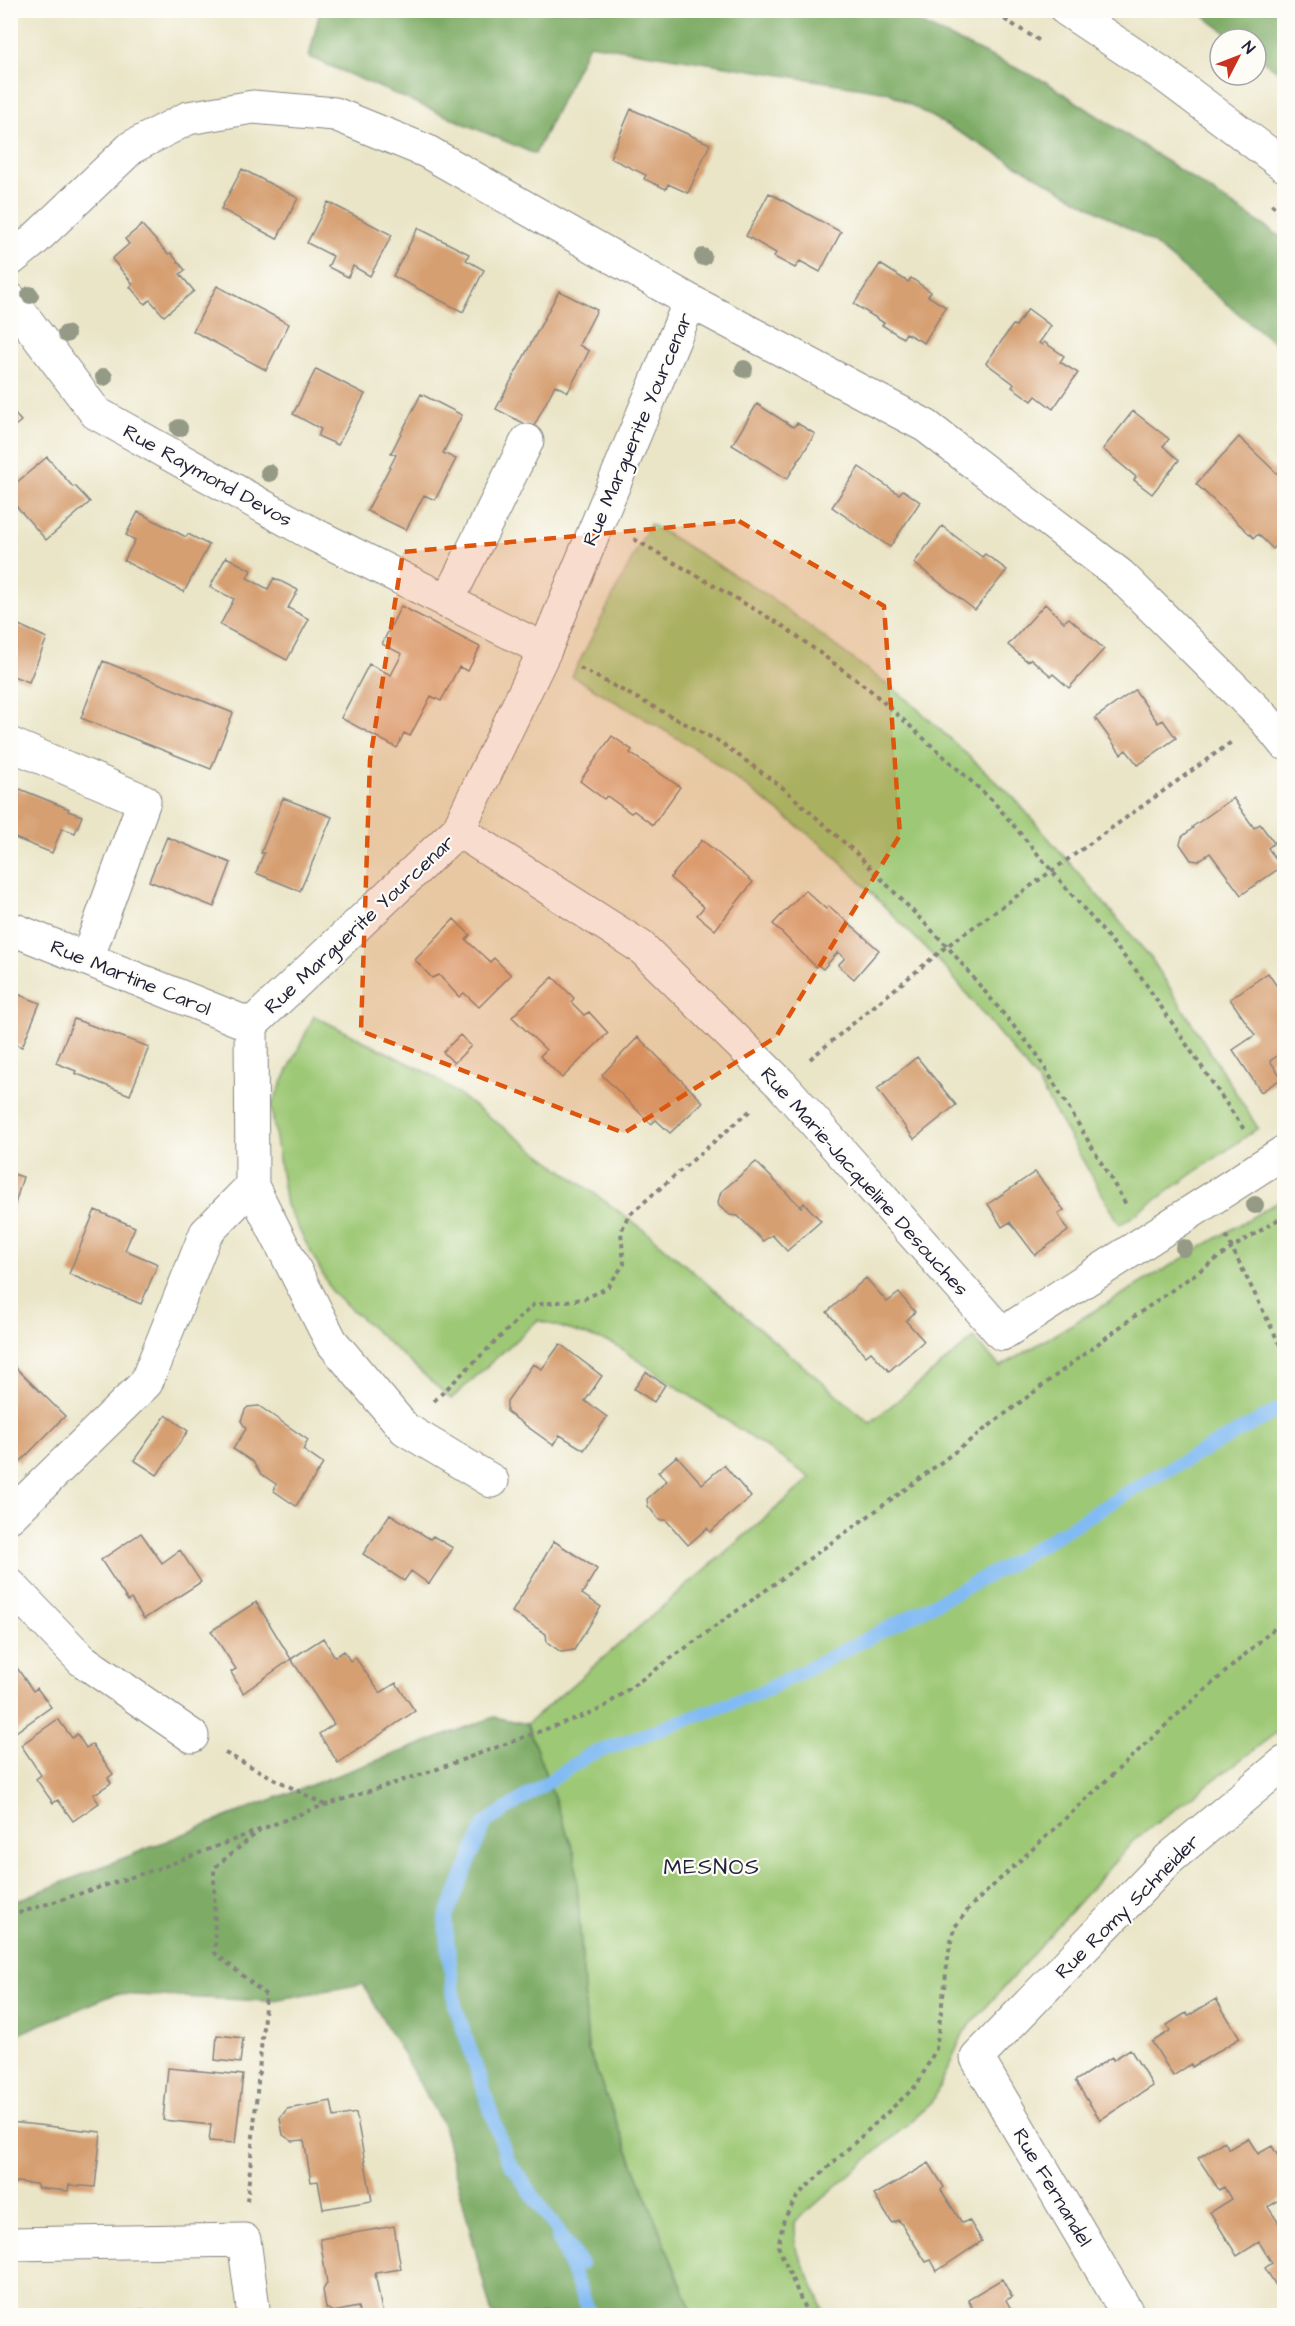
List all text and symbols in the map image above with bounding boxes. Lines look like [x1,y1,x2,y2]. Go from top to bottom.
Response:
north arrow [1208,27,1268,87]
text: N [1237,37,1260,59]
street label: Rue Marguerite Yourcenar [576,308,701,551]
street label: Rue Raymond Devos [118,418,297,535]
street label: Rue Marguerite Yourcenar [258,829,462,1021]
street label: Rue Martine Carol [46,933,215,1023]
street label: Rue Marie-Jacqueline Desouches [754,1061,975,1302]
street label: Rue Romy Schneider [1049,1828,1207,1986]
district label: MESNOS [663,1852,761,1883]
street label: Rue Fernandel [1006,2123,1098,2252]

